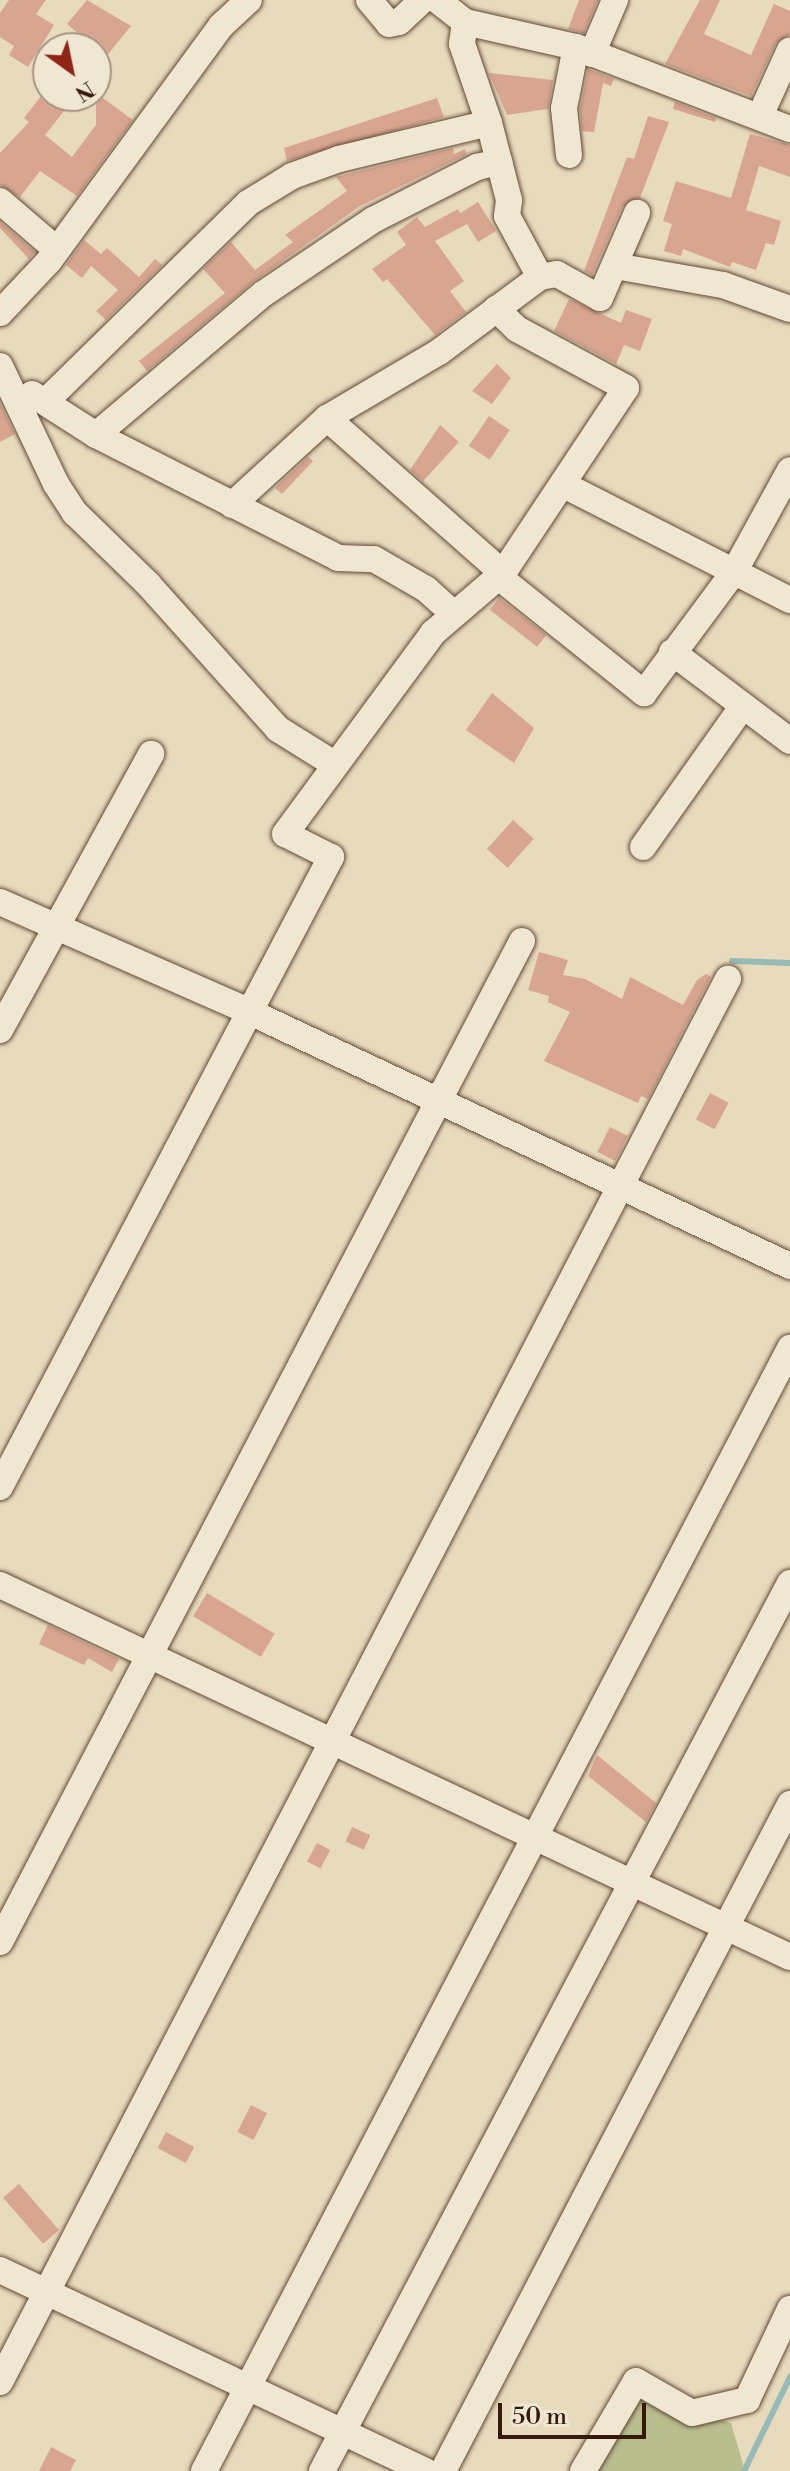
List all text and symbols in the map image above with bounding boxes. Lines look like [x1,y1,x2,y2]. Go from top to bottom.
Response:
north arrow [32,32,112,112]
text: N [70,75,99,107]
scale bar [502,2387,650,2437]
text: 50 m [512,2402,567,2432]

